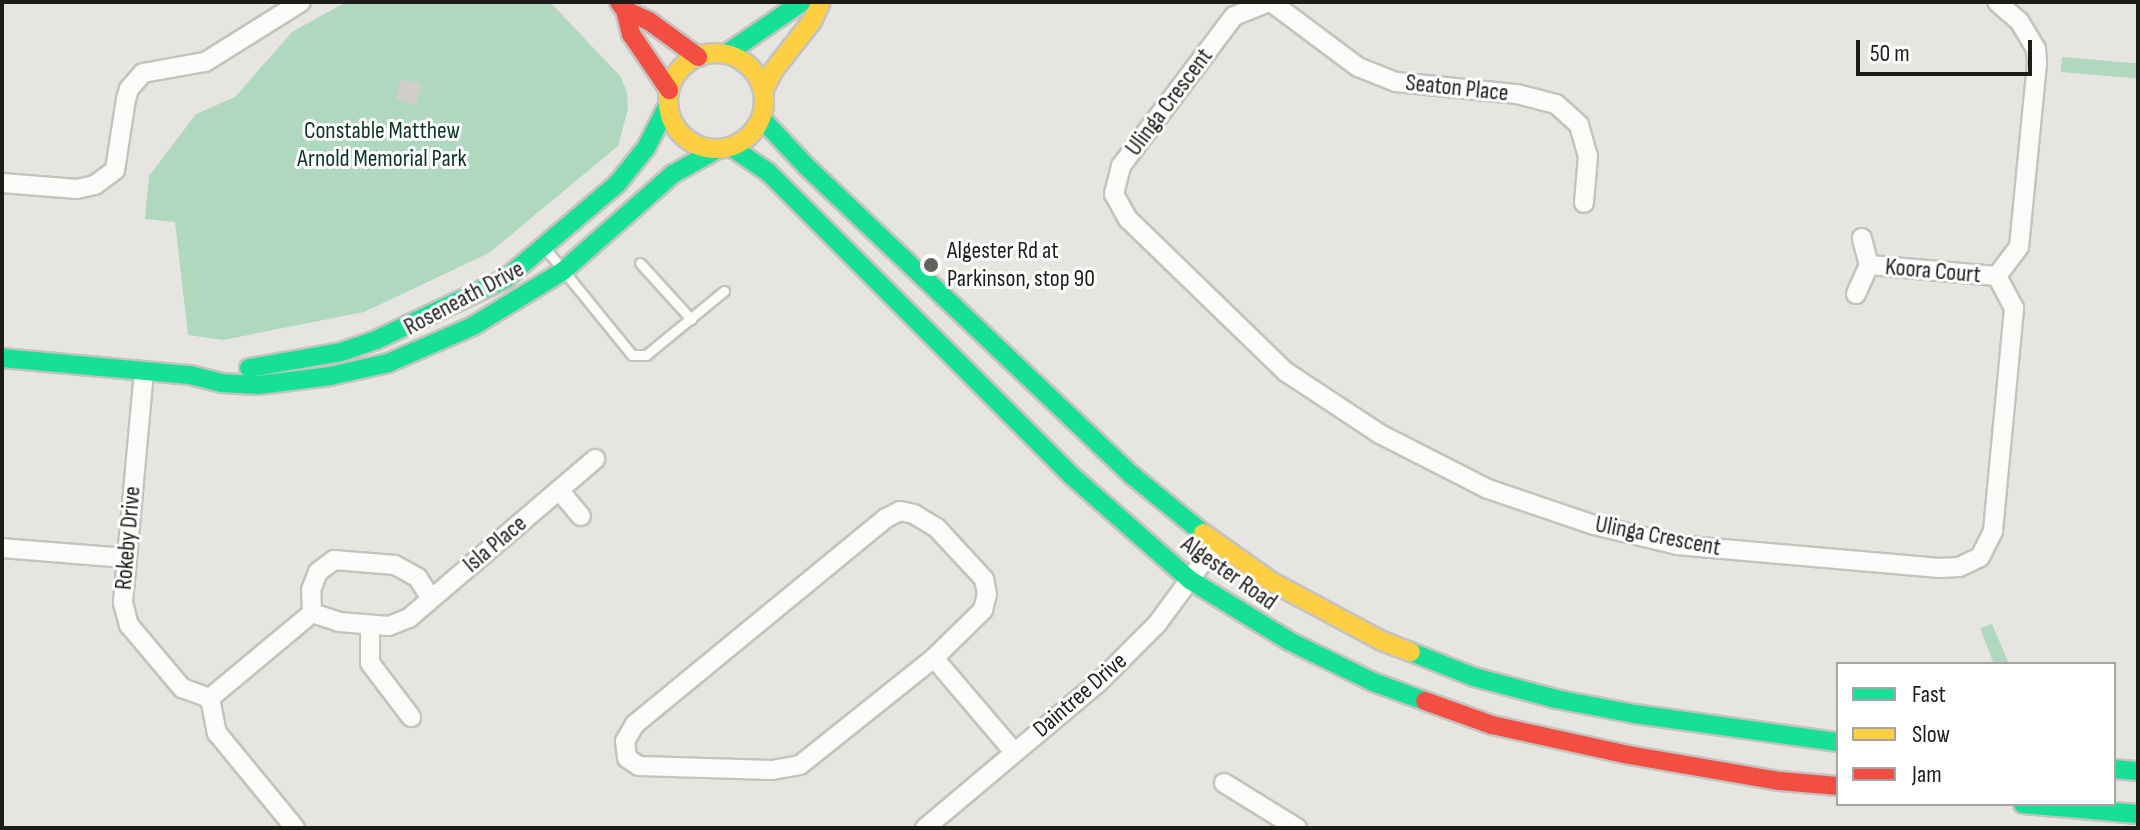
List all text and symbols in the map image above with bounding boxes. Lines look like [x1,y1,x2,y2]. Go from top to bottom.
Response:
scale bar [1860,24,2036,74]
text: 50 m [1870,39,1910,68]
street label: Ulinga Crescent [1119,43,1219,161]
street label: Seaton Place [1404,68,1510,108]
park label: Constable Matthew Arnold Memorial Park [297,117,467,173]
place label: Algester Rd at Parkinson, stop 90 [947,237,1095,293]
street label: Koora Court [1884,252,1982,290]
street label: Roseneath Drive [399,254,529,342]
marker: Algester Rd at Parkinson, stop 90 [922,256,940,274]
street label: Rokeby Drive [109,485,147,591]
street label: Isla Place [457,509,533,579]
street label: Ulinga Crescent [1593,510,1723,562]
street label: Algester Road [1176,530,1282,616]
street label: Daintree Drive [1027,647,1133,743]
legend [1836,662,2116,806]
text: Fast [1912,680,1946,709]
text: Slow [1912,720,1950,749]
text: Jam [1912,760,1942,789]

